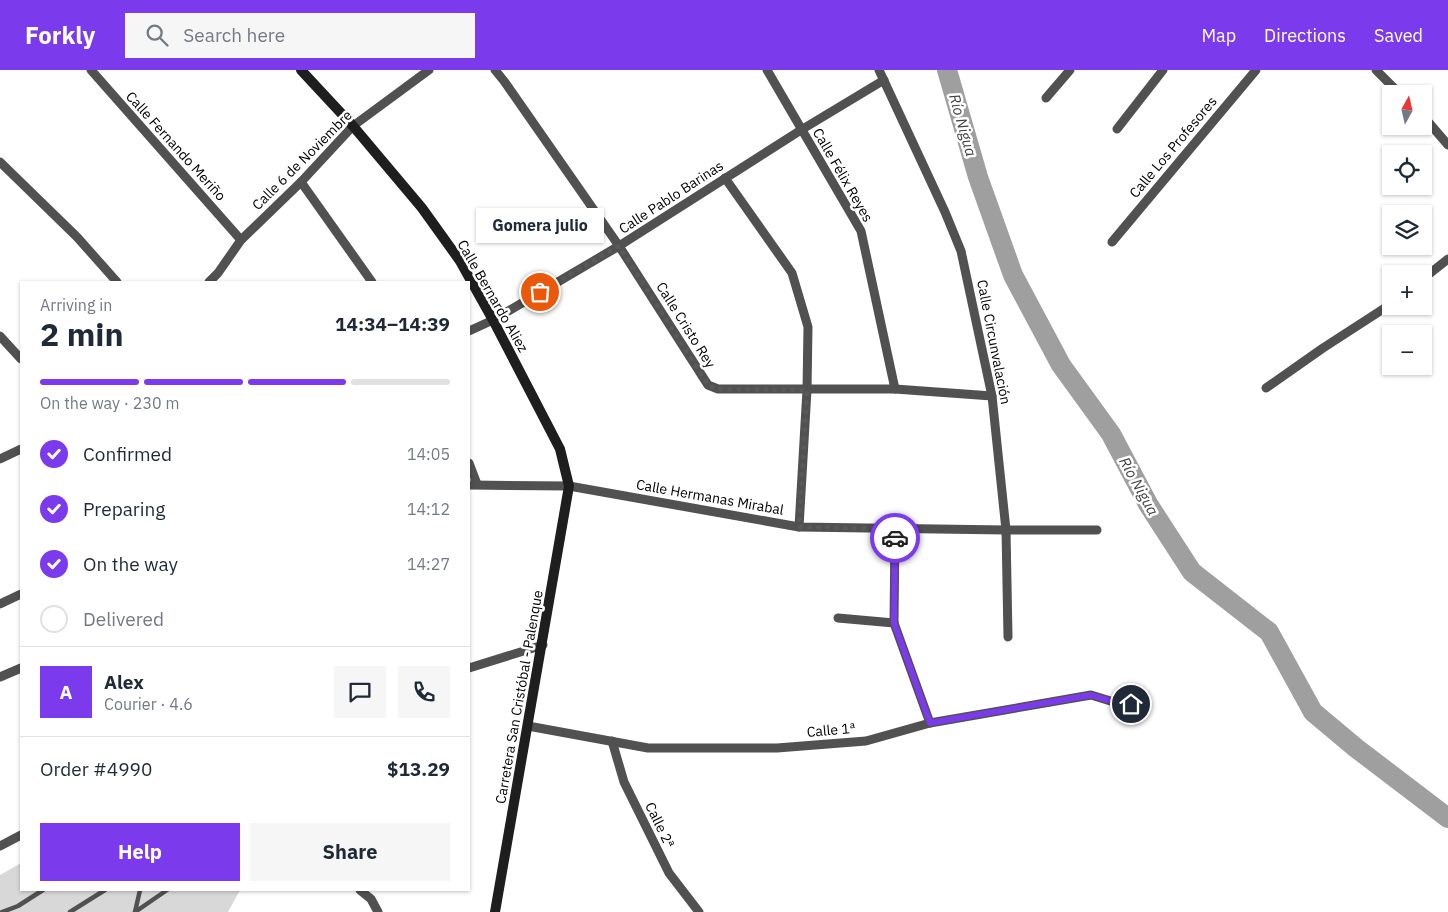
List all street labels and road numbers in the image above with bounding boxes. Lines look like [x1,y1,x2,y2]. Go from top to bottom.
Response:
street label: Calle Fernando Meriño [122,88,230,205]
street label: Calle Los Profesores [1125,92,1221,201]
street label: Calle 6 de Noviembre [248,106,356,214]
street label: Calle Félix Reyes [809,125,877,225]
street label: Calle Pablo Barinas [615,156,727,238]
street label: Calle Bernardo Aliez [454,237,533,356]
street label: Calle Circunvalación [973,278,1015,406]
street label: Calle Cristo Rey [652,279,720,371]
street label: Calle Hermanas Mirabal [635,475,785,519]
street label: Carretera San Cristóbal - Palenque [491,588,547,805]
street label: Calle 1ª [806,719,856,741]
street label: Calle 2ª [641,799,679,851]

